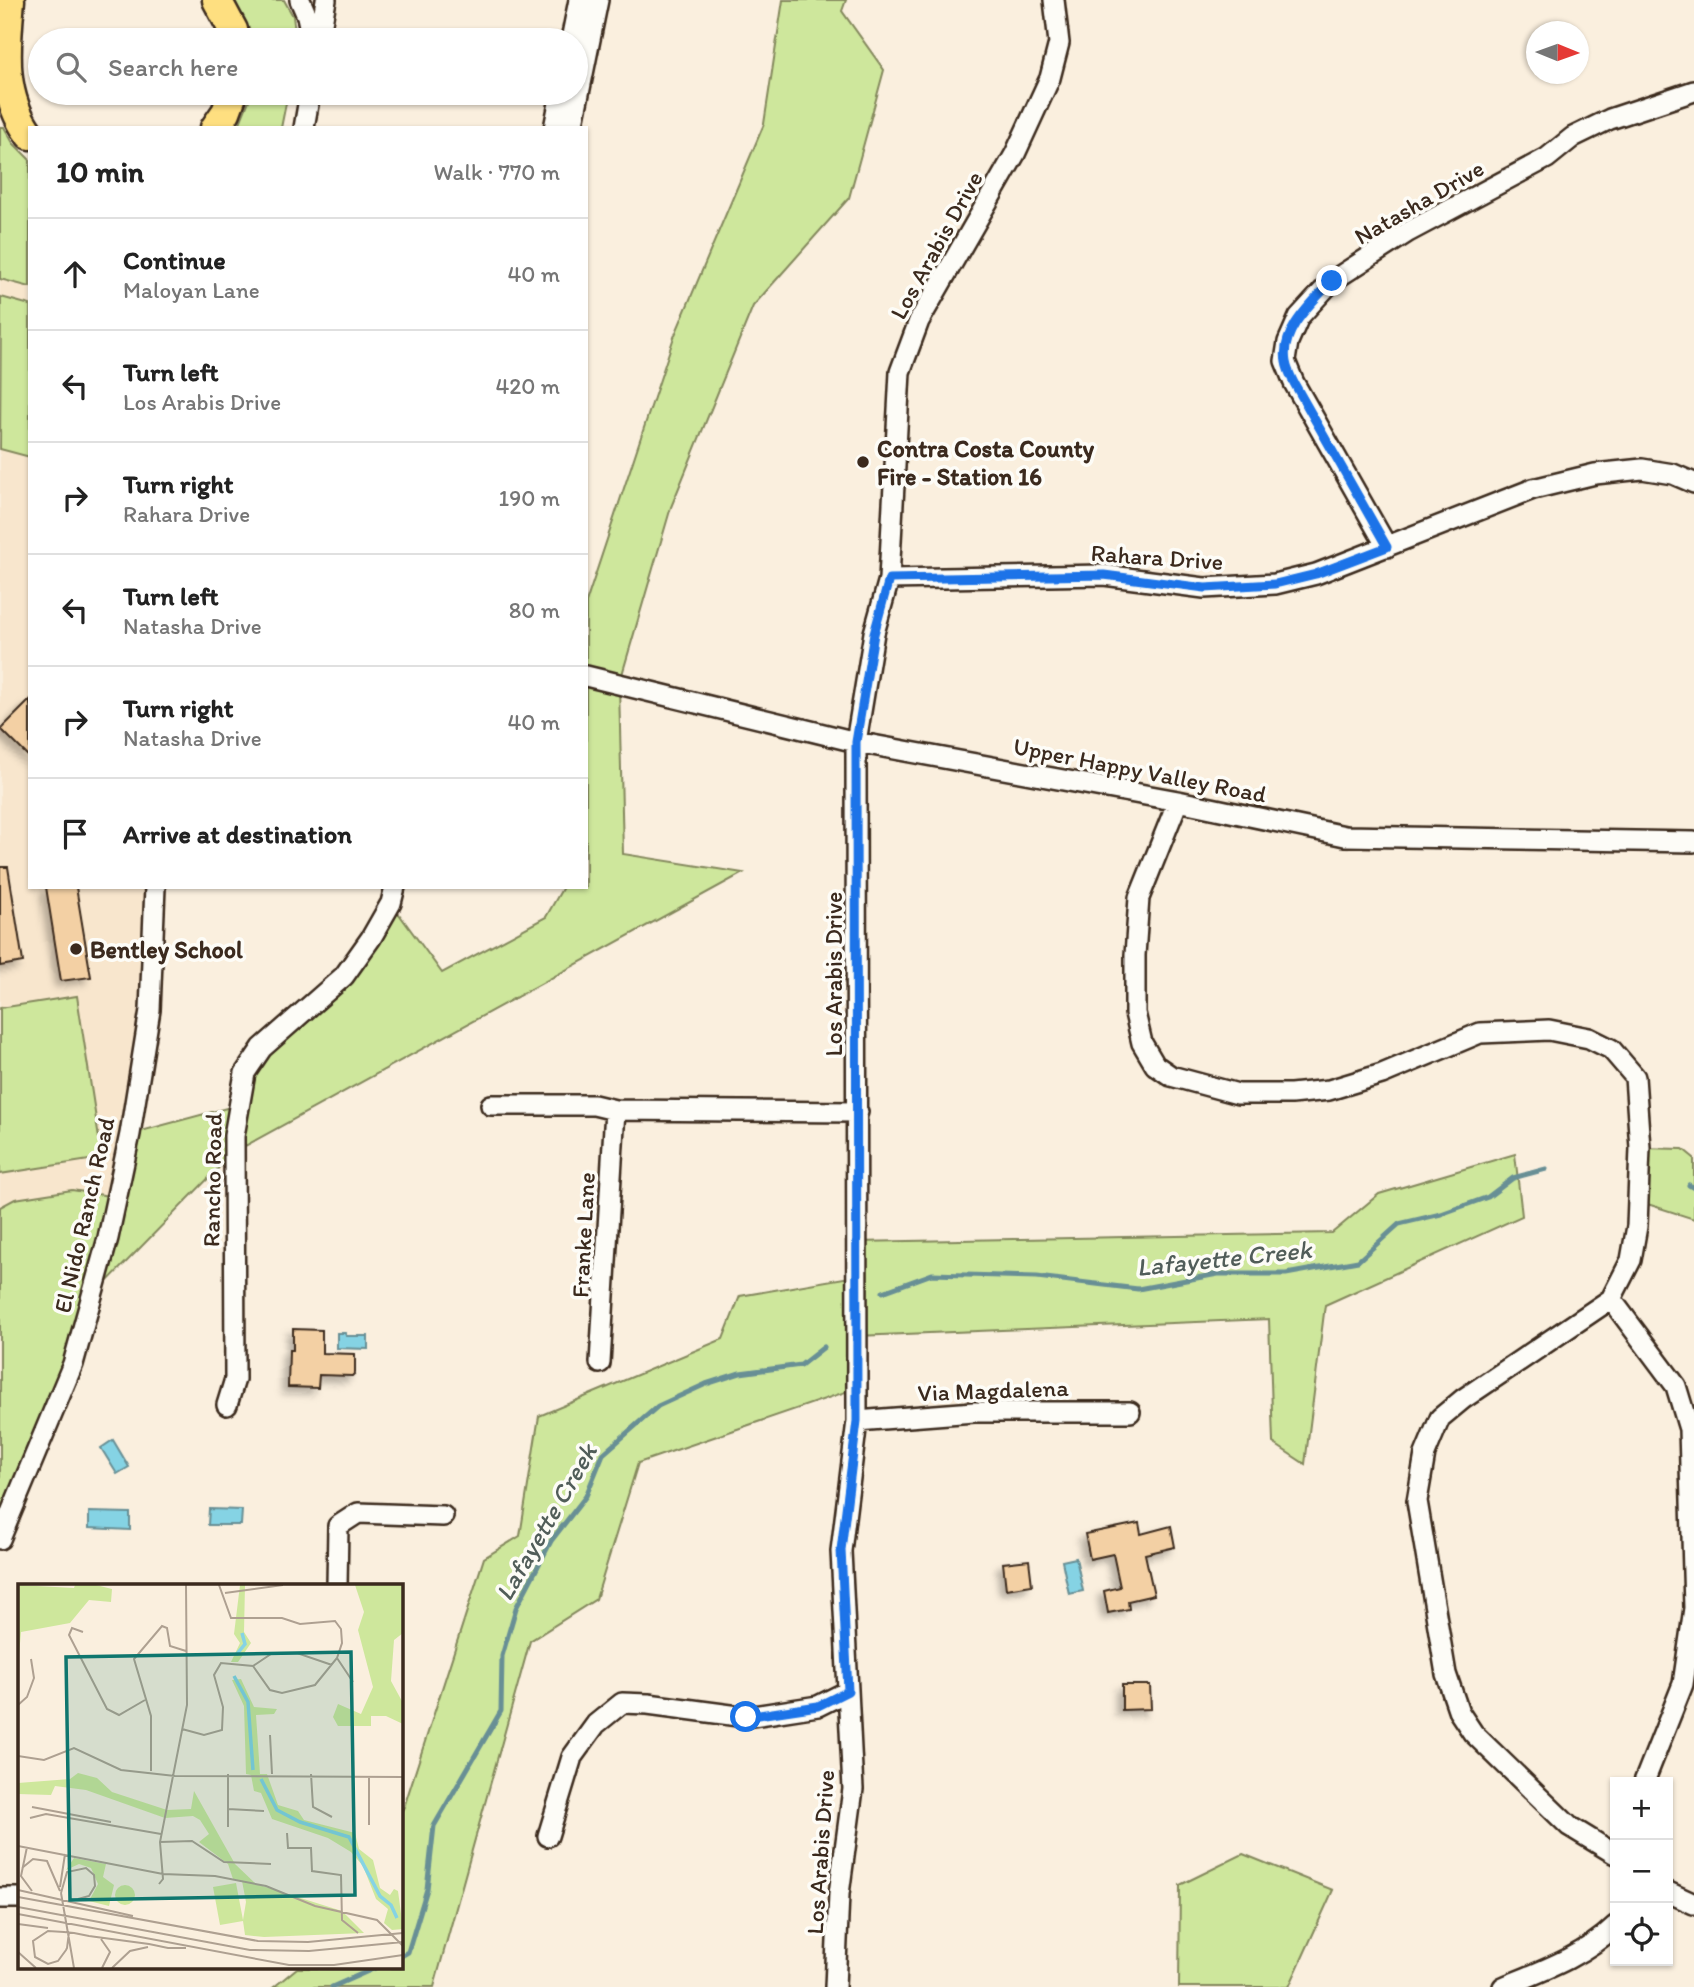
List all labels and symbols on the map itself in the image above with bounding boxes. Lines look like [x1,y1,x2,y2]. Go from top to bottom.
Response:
north arrow [1526,21,1589,84]
street label: Natasha Drive [1349,153,1489,251]
street label: Los Arabis Drive [883,166,989,324]
route end [1316,265,1347,296]
place label: Contra Costa County Fire - Station 16 [877,434,1095,491]
marker: Contra Costa County Fire - Station 16 [855,454,871,470]
street label: Rahara Drive [1090,538,1224,576]
street label: Upper Happy Valley Road [1011,731,1269,809]
street label: Los Arabis Drive [819,891,848,1057]
place label: Bentley School [90,935,243,965]
marker: Bentley School [68,941,84,957]
street label: Rancho Road [196,1113,228,1247]
street label: El Nido Ranch Road [47,1114,121,1316]
street label: Franke Lane [565,1171,601,1299]
water label: Lafayette Creek [1135,1233,1315,1283]
street label: Via Magdalena [917,1373,1070,1407]
water label: Lafayette Creek [488,1436,605,1606]
inset map [18,1584,402,1969]
route start [730,1701,761,1732]
street label: Los Arabis Drive [800,1769,840,1935]

